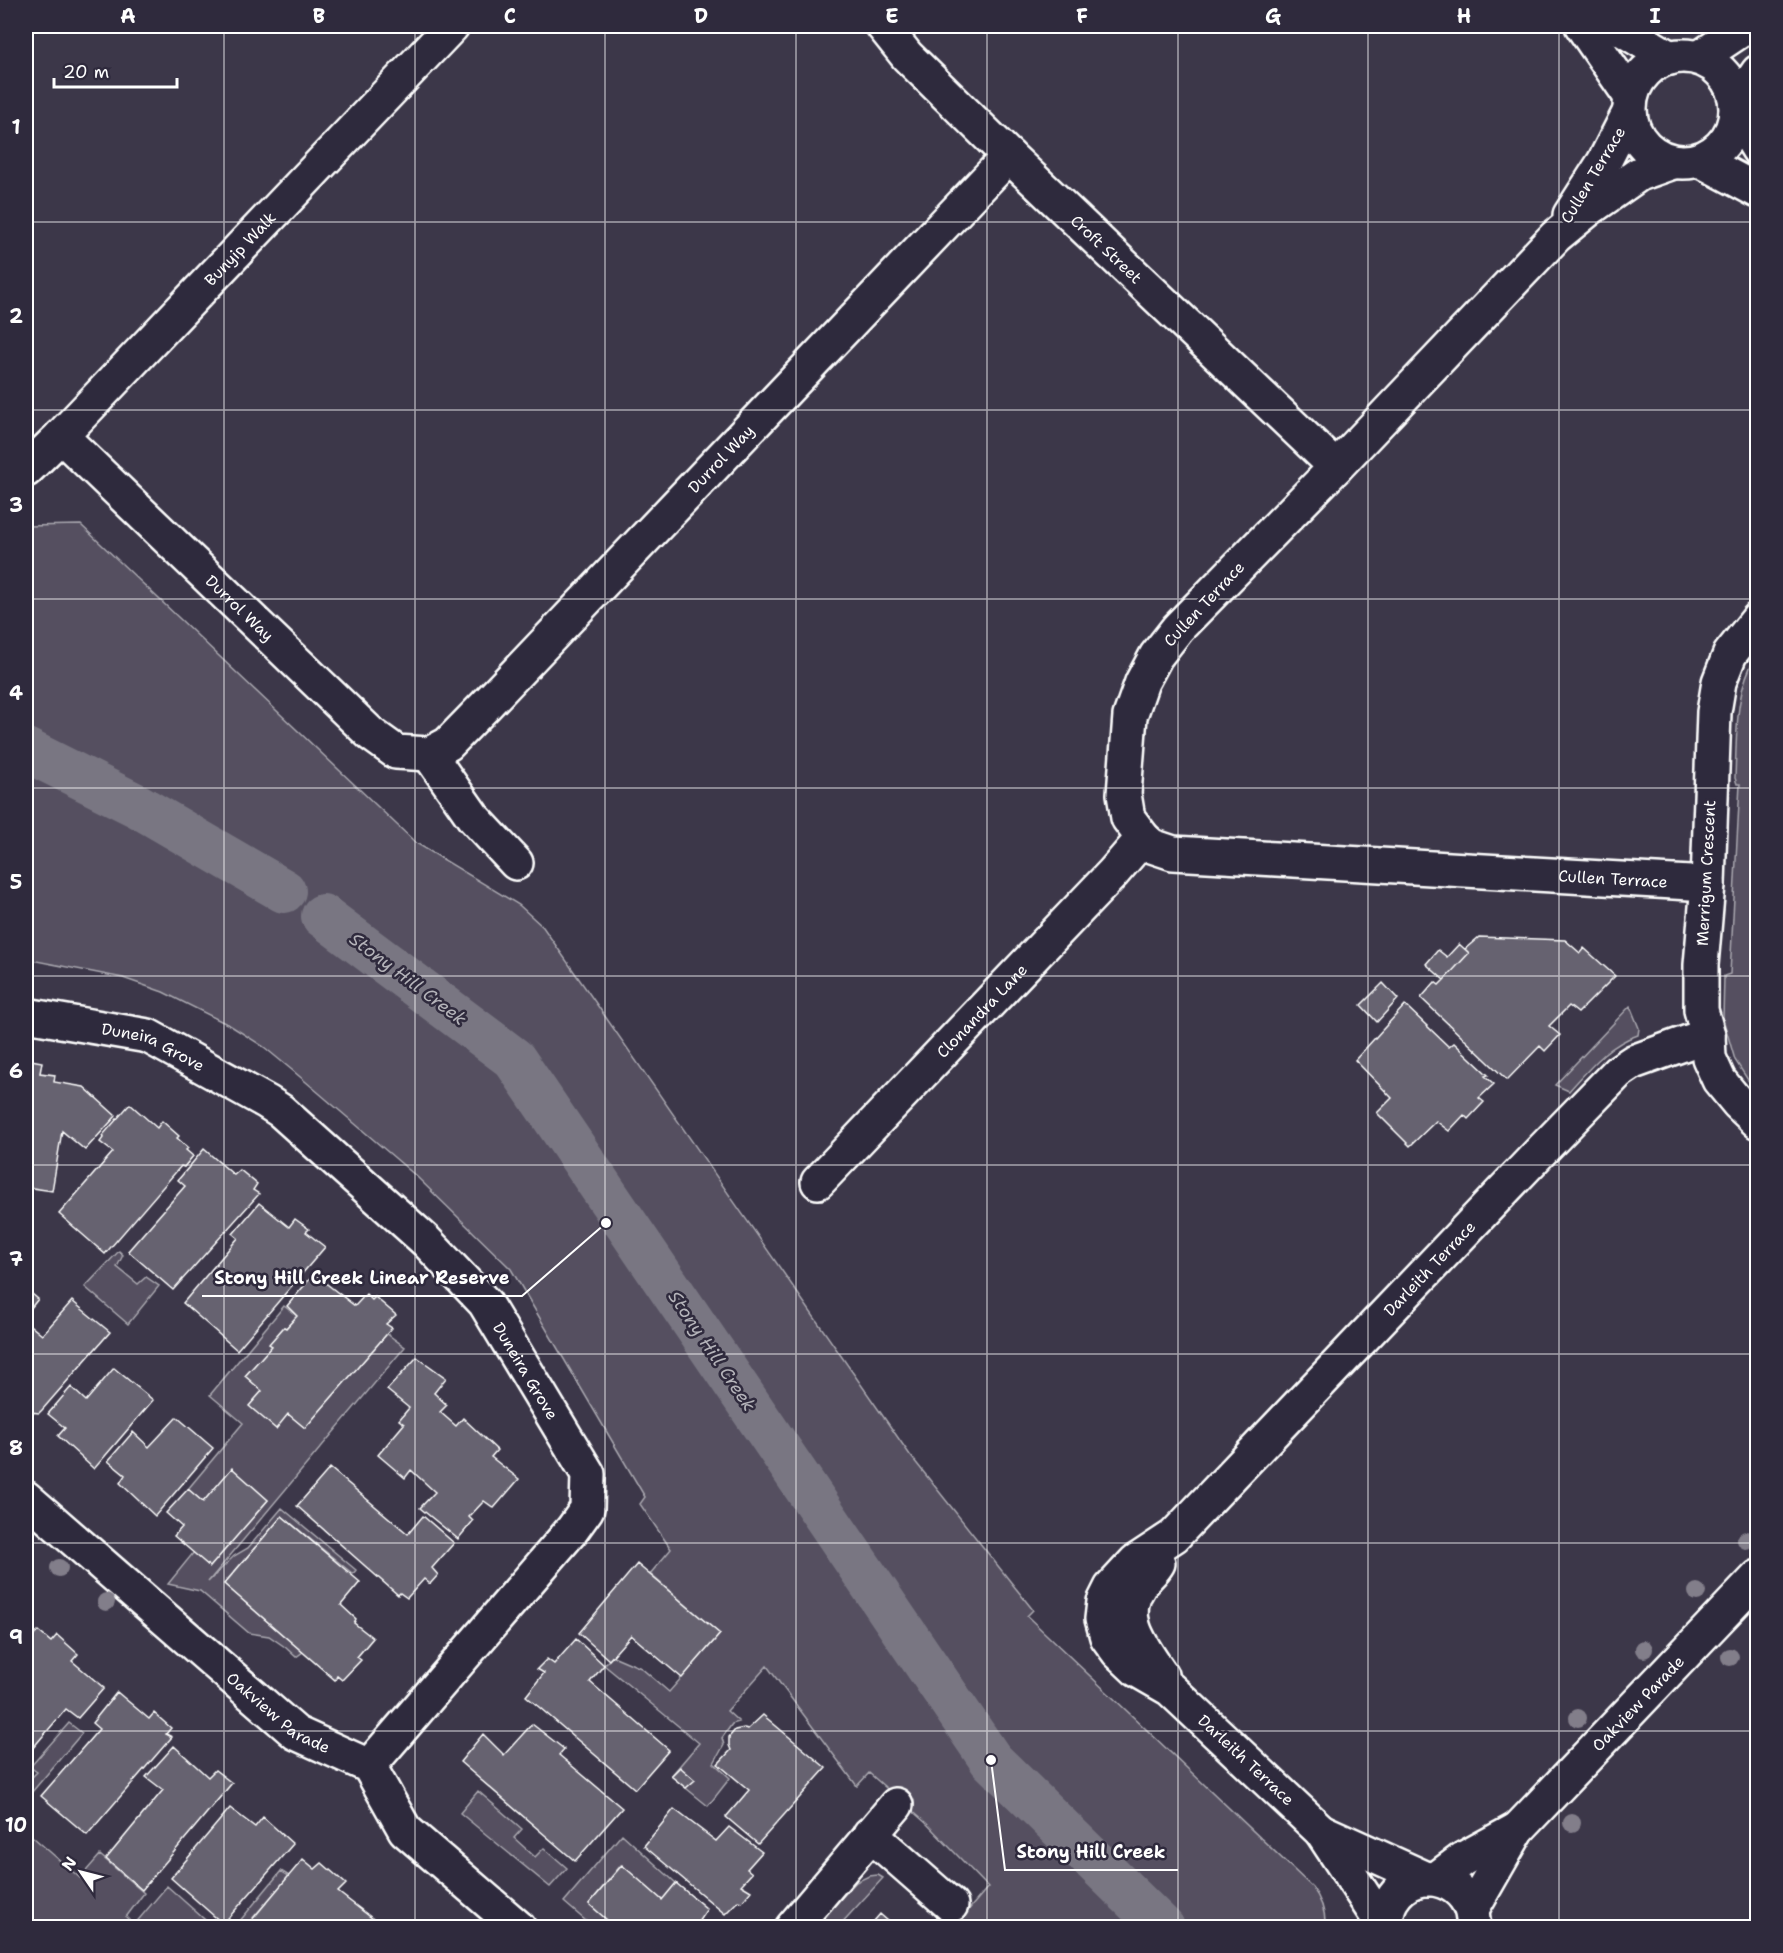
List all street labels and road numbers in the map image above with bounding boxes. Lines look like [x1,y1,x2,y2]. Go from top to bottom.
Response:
street label: Cullen Terrace [1556,123,1630,227]
street label: Bunyip Walk [200,207,280,290]
street label: Croft Street [1066,210,1147,288]
street label: Durrol Way [683,420,758,497]
street label: Cullen Terrace [1159,557,1249,651]
street label: Durrol Way [201,570,278,646]
street label: Merrigum Crescent [1692,799,1720,947]
street label: Cullen Terrace [1558,865,1668,892]
street label: Clonandra Lane [932,959,1032,1062]
street label: Duneira Grove [100,1018,208,1076]
street label: Darleith Terrace [1379,1216,1480,1320]
street label: Duneira Grove [488,1318,563,1423]
street label: Oakview Parade [1587,1651,1689,1756]
street label: Oakview Parade [222,1667,334,1758]
street label: Darleith Terrace [1193,1710,1299,1810]

